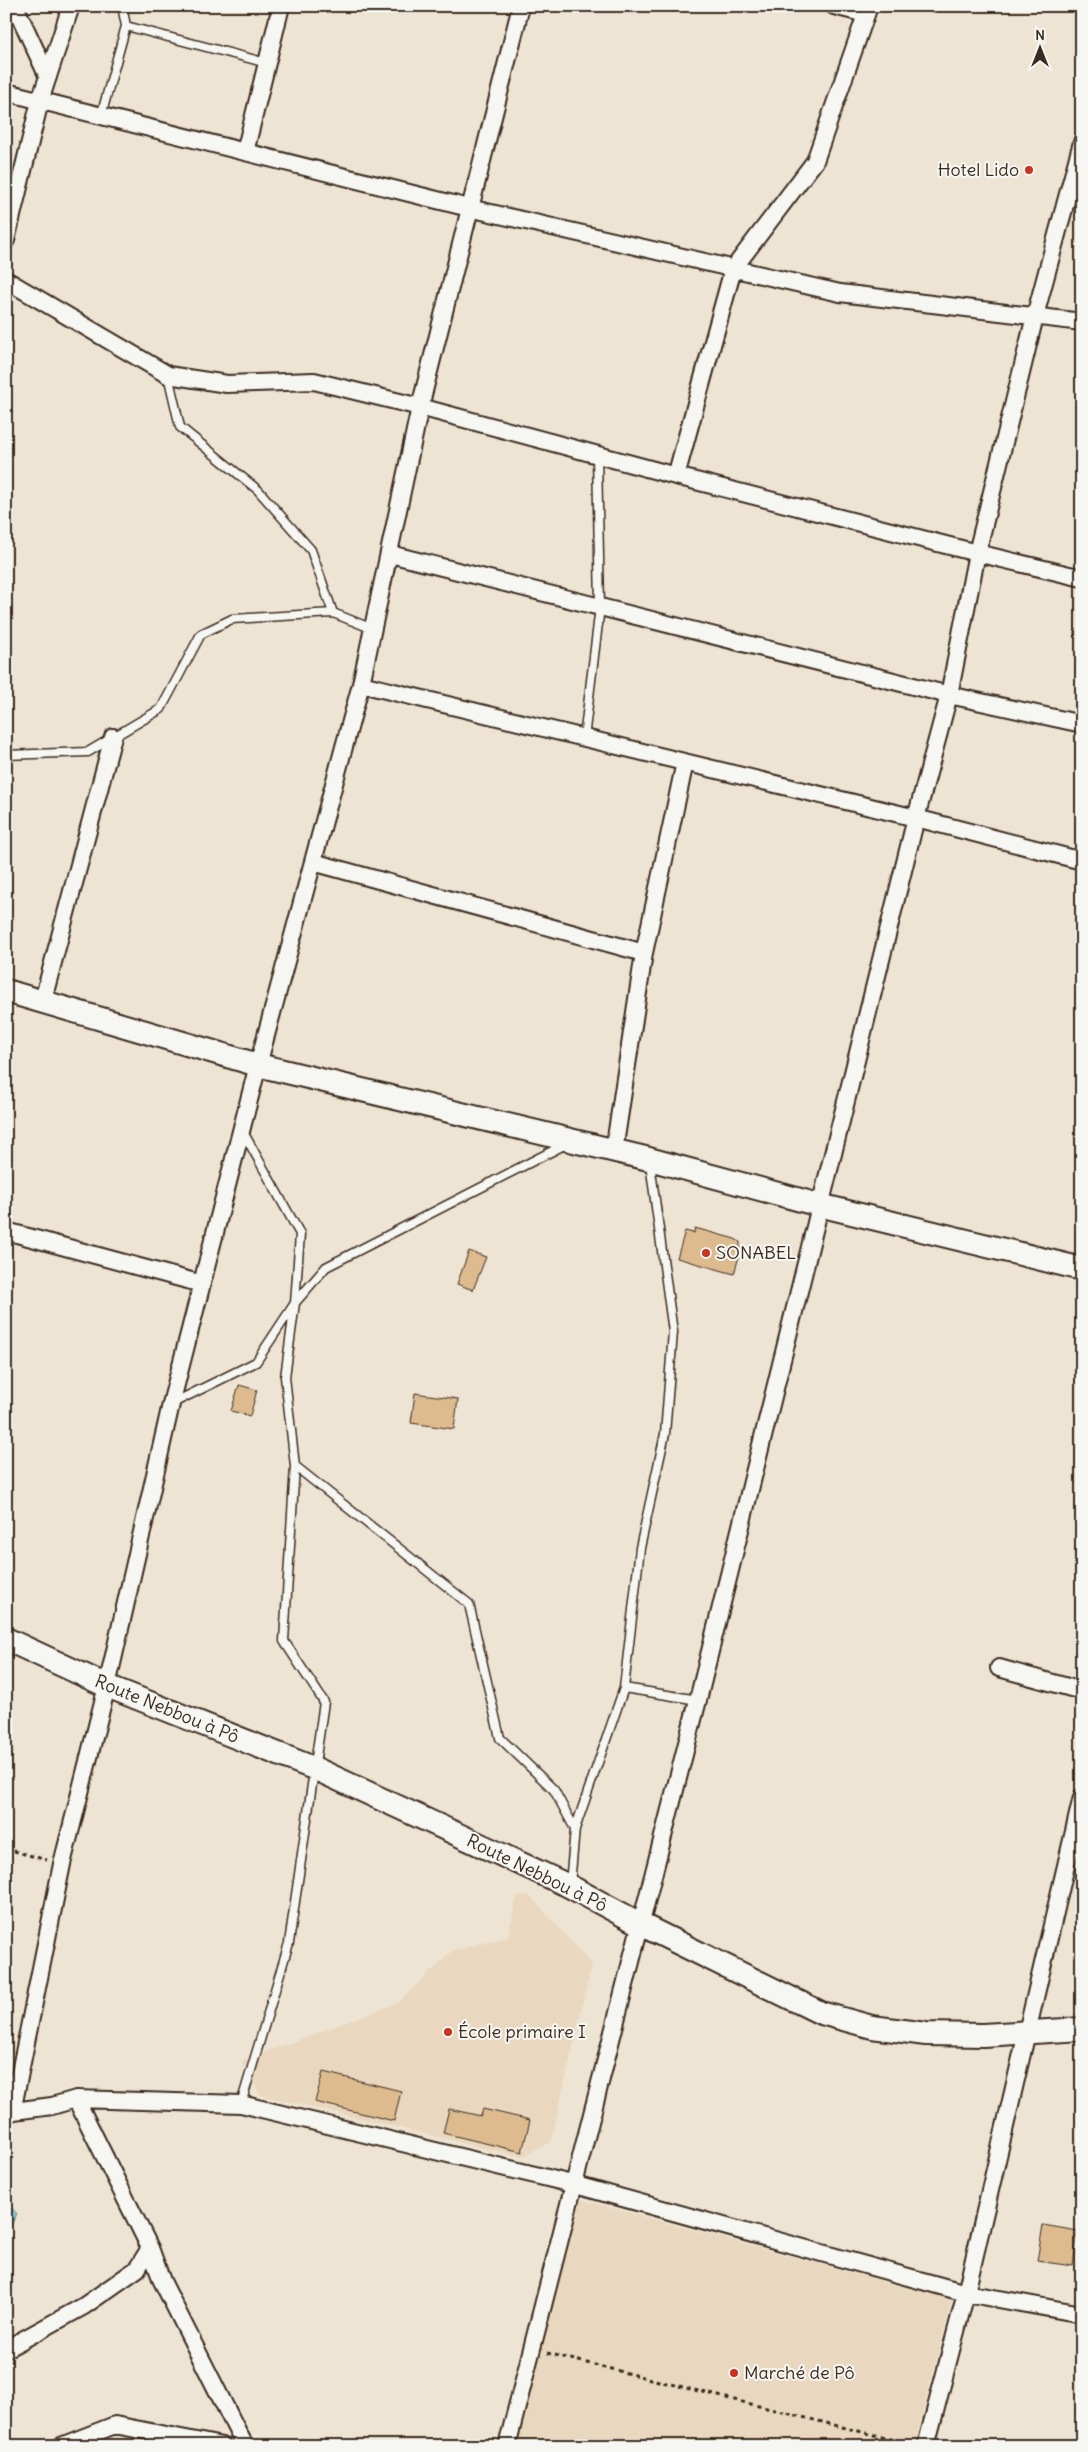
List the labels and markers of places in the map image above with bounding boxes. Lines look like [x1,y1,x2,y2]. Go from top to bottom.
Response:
place label: Hotel Lido [938,158,1019,181]
marker: Hotel Lido [1023,164,1035,176]
place label: SONABEL [716,1241,796,1264]
marker: SONABEL [700,1247,712,1259]
place label: École primaire I [458,2020,586,2043]
marker: École primaire I [442,2026,454,2038]
place label: Marché de Pô [744,2361,855,2384]
marker: Marché de Pô [728,2367,740,2379]

